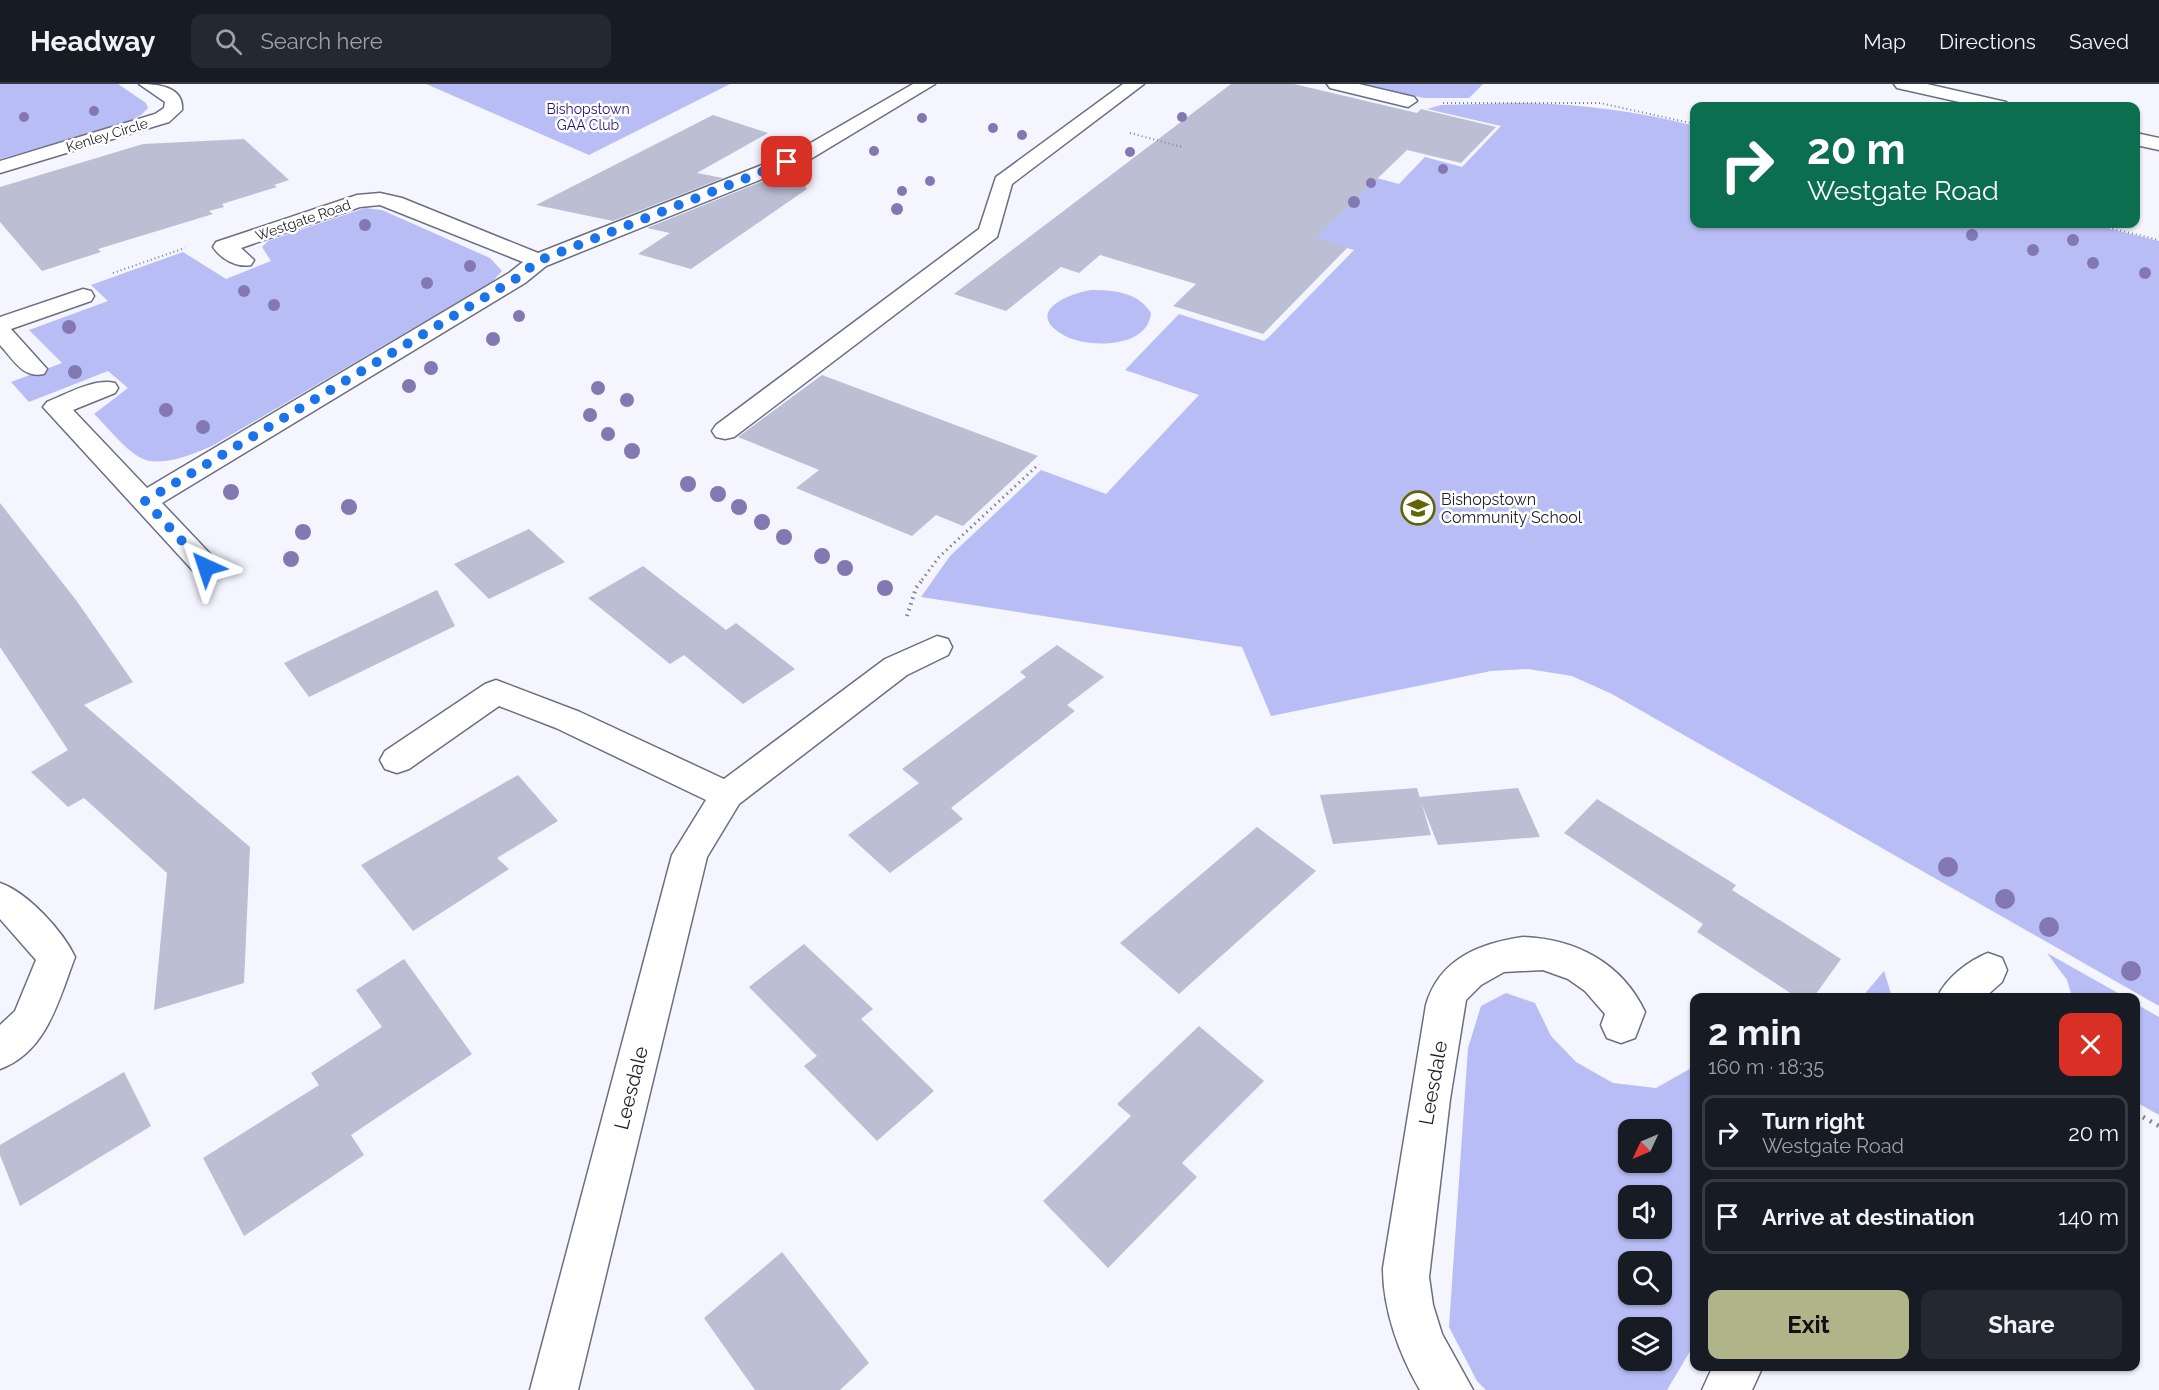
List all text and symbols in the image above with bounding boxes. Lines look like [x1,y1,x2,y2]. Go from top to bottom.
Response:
search box [191,14,611,68]
text: Headway [30,25,155,58]
icon: search [212,25,245,58]
text: Search here [260,28,383,54]
text: Map [1863,29,1906,54]
text: Directions [1939,29,2036,54]
text: Saved [2069,29,2129,54]
park label: Bishopstown GAA Club [546,101,630,133]
street label: Kenley Circle [64,115,150,155]
text: 20 m [1807,125,1906,174]
icon: right [1708,126,1786,204]
pin [761,136,812,187]
icon: arrive [770,145,803,178]
text: Westgate Road [1807,175,1999,206]
street label: Westgate Road [253,196,353,244]
school or university icon: Bishopstown Community School [1400,490,1436,526]
place label: Bishopstown Community School [1441,490,1583,527]
position arrow [174,535,238,599]
text: 2 min [1708,1011,1801,1053]
button: close [2059,1013,2122,1076]
street label: Leesdale [1414,1039,1452,1127]
street label: Leesdale [609,1044,653,1132]
text: 160 m · 18:35 [1708,1055,1824,1079]
text: Turn right [1762,1108,1865,1134]
icon: right [1711,1116,1744,1149]
north arrow [1618,1119,1672,1173]
map controls [1618,1119,1672,1371]
text: 20 m [2068,1120,2119,1146]
text: Westgate Road [1762,1134,1904,1158]
button: sound [1618,1185,1672,1239]
icon: arrive [1711,1200,1744,1233]
text: Arrive at destination [1762,1204,1975,1230]
text: 140 m [2058,1204,2119,1230]
button: search [1618,1251,1672,1305]
button: Exit [1708,1290,1909,1359]
button: Share [1921,1290,2122,1359]
button: layers [1618,1317,1672,1371]

